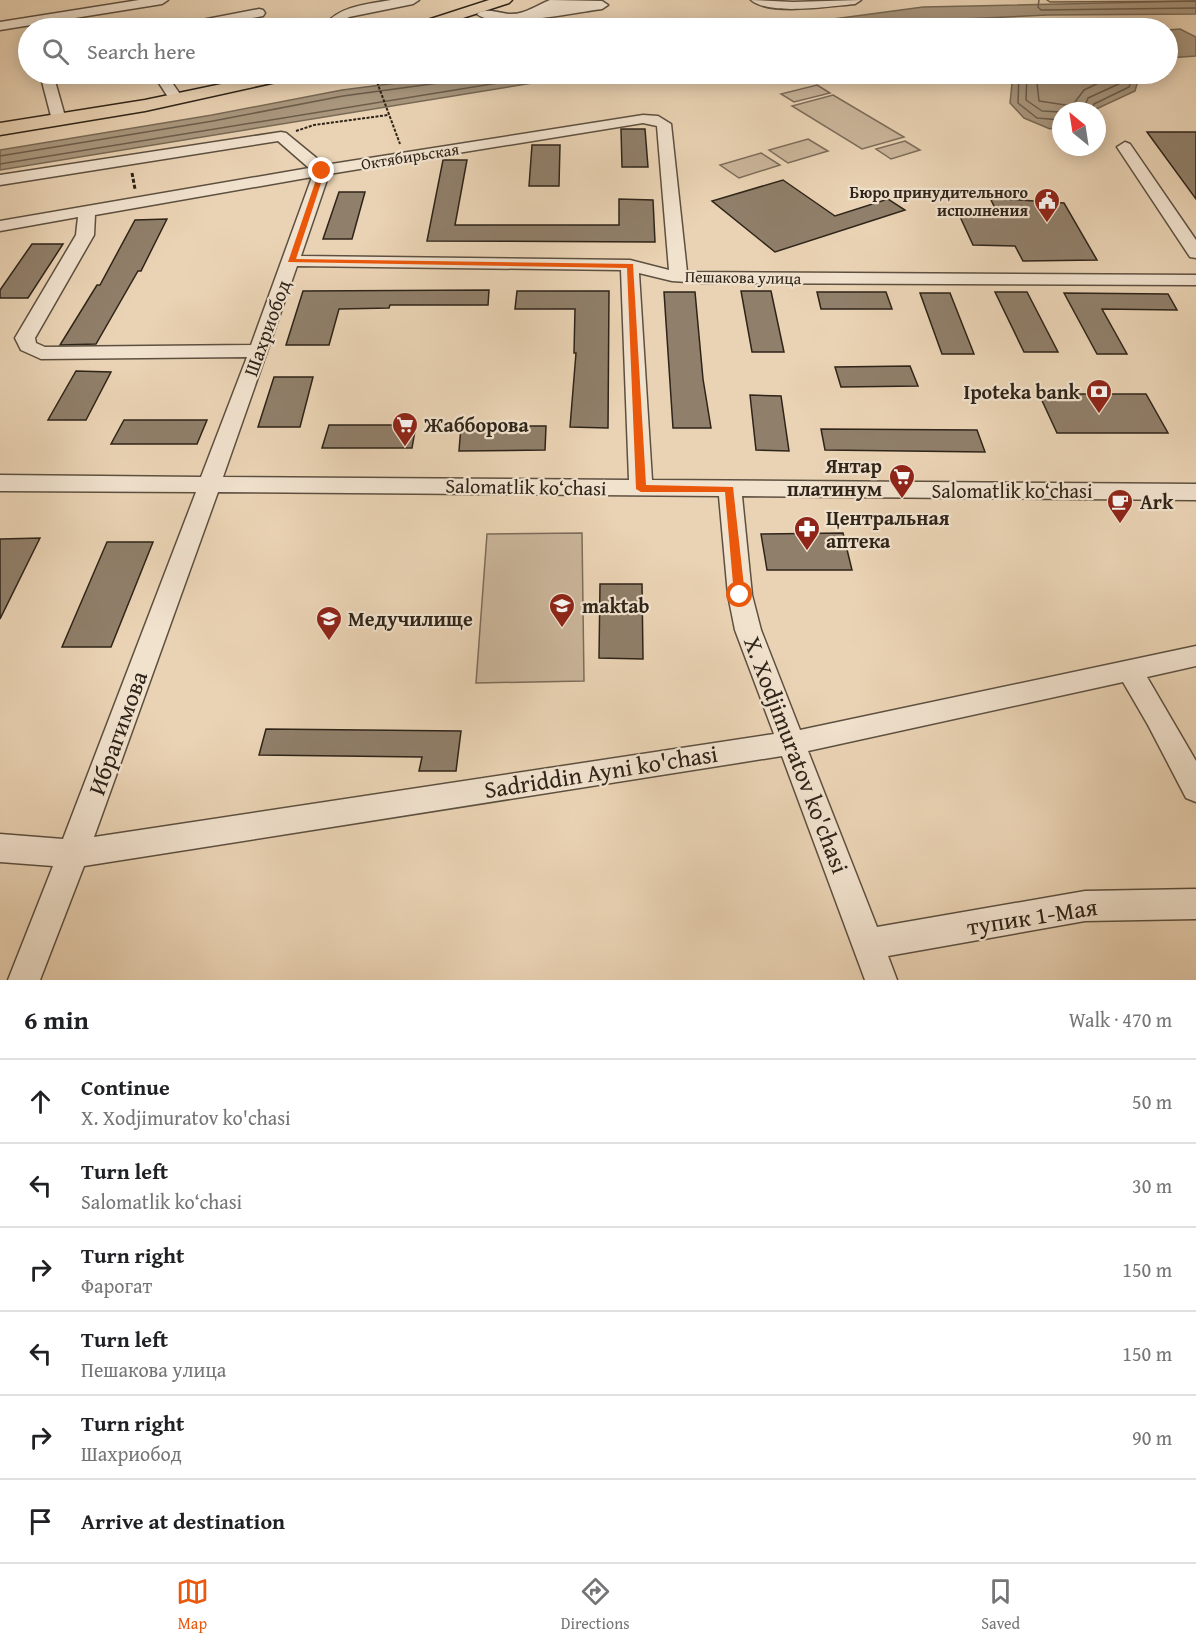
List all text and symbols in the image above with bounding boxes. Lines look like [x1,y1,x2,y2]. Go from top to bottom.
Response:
search box [18,18,1178,84]
icon: search [39,35,72,68]
text: Search here [87,35,196,67]
north arrow [1052,102,1106,156]
street label: Октябирьская [359,136,461,176]
route end [308,157,334,183]
place label: Бюро принудительного исполнения [850,180,1028,222]
public building icon: Бюро принудительного исполнения [1032,186,1062,224]
street label: Пешакова улица [685,264,802,290]
street label: Шахриобод [236,275,297,380]
place label: Ipoteka bank [963,377,1081,406]
bank icon: Ipoteka bank [1084,377,1114,415]
supermarket icon: Жабборова [390,410,420,448]
place label: Жабборова [423,410,530,439]
place label: Янтар платинум [787,451,882,503]
supermarket icon: Янтар платинум [887,462,917,500]
street label: Salomatlik ko‘chasi [445,471,607,502]
street label: Salomatlik ko‘chasi [931,476,1093,505]
cafe icon: Ark [1105,487,1135,525]
place label: Ark [1140,487,1174,516]
place label: Центральная аптека [826,503,950,555]
pharmacy icon: Центральная аптека [792,514,822,552]
route start [726,581,752,607]
school or university icon: maktab [547,591,577,629]
place label: maktab [582,591,650,620]
school or university icon: Медучилище [314,604,344,642]
place label: Медучилище [348,604,473,633]
street label: X. Xodjimuratov ko'chasi [735,631,858,879]
street label: Ибрагимова [79,665,156,800]
street label: Sadriddin Ayni ko'chasi [482,736,720,807]
street label: тупик 1-Мая [964,889,1100,944]
text: 6 min [24,1000,89,1039]
text: Walk · 470 m [1069,1005,1172,1034]
text: Continue [81,1071,170,1103]
icon: ahead [24,1085,57,1118]
text: 50 m [1132,1087,1172,1116]
text: X. Xodjimuratov ko'chasi [81,1103,291,1132]
text: Turn left [81,1155,168,1187]
icon: left [24,1169,57,1202]
text: 30 m [1132,1171,1172,1200]
text: Salomatlik ko‘chasi [81,1187,242,1216]
text: Turn right [81,1239,184,1271]
icon: right [24,1253,57,1286]
text: 150 m [1122,1255,1172,1284]
text: Фарогат [81,1271,152,1300]
text: Turn left [81,1323,168,1355]
icon: left [24,1337,57,1370]
text: 150 m [1122,1339,1172,1368]
text: Пешакова улица [81,1355,226,1384]
text: Turn right [81,1407,184,1439]
icon: right [24,1421,57,1454]
text: 90 m [1132,1423,1172,1452]
text: Шахриобод [81,1439,182,1468]
icon: arrive [24,1505,57,1538]
text: Arrive at destination [81,1505,285,1537]
tab: Map [176,1575,209,1635]
tab: Directions [561,1575,630,1635]
tab: Saved [981,1575,1020,1635]

